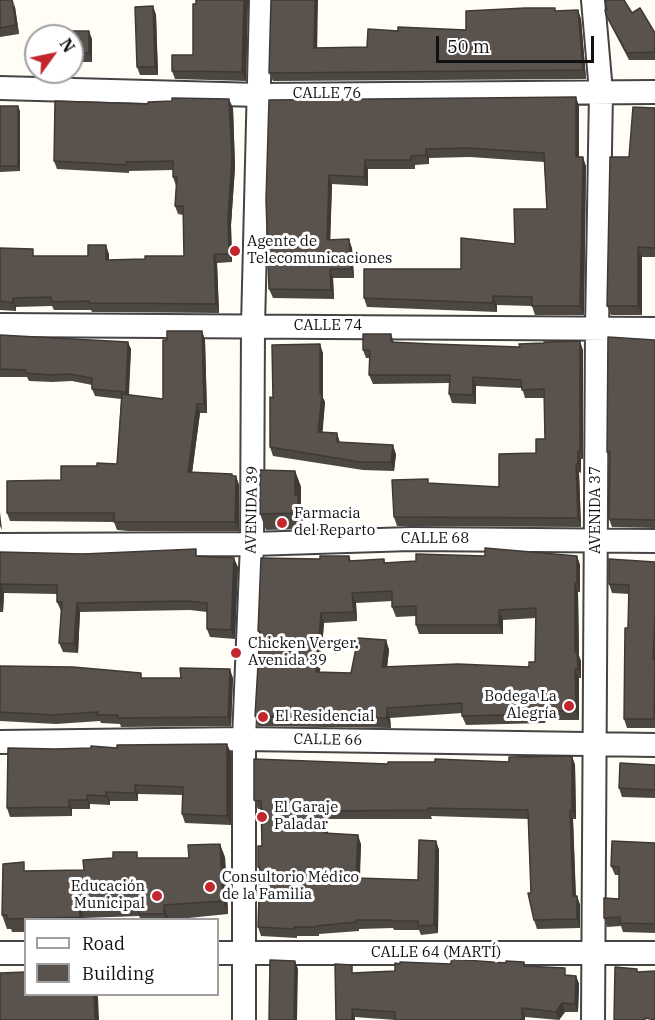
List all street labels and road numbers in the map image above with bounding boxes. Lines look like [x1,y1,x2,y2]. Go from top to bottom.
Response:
street label: CALLE 76 [293,85,361,103]
street label: CALLE 74 [294,317,362,335]
street label: AVENIDA 39 [242,466,262,554]
street label: AVENIDA 37 [587,466,605,554]
street label: CALLE 68 [401,530,469,548]
street label: CALLE 66 [293,730,363,750]
street label: CALLE 64 (MARTÍ) [371,944,501,962]

